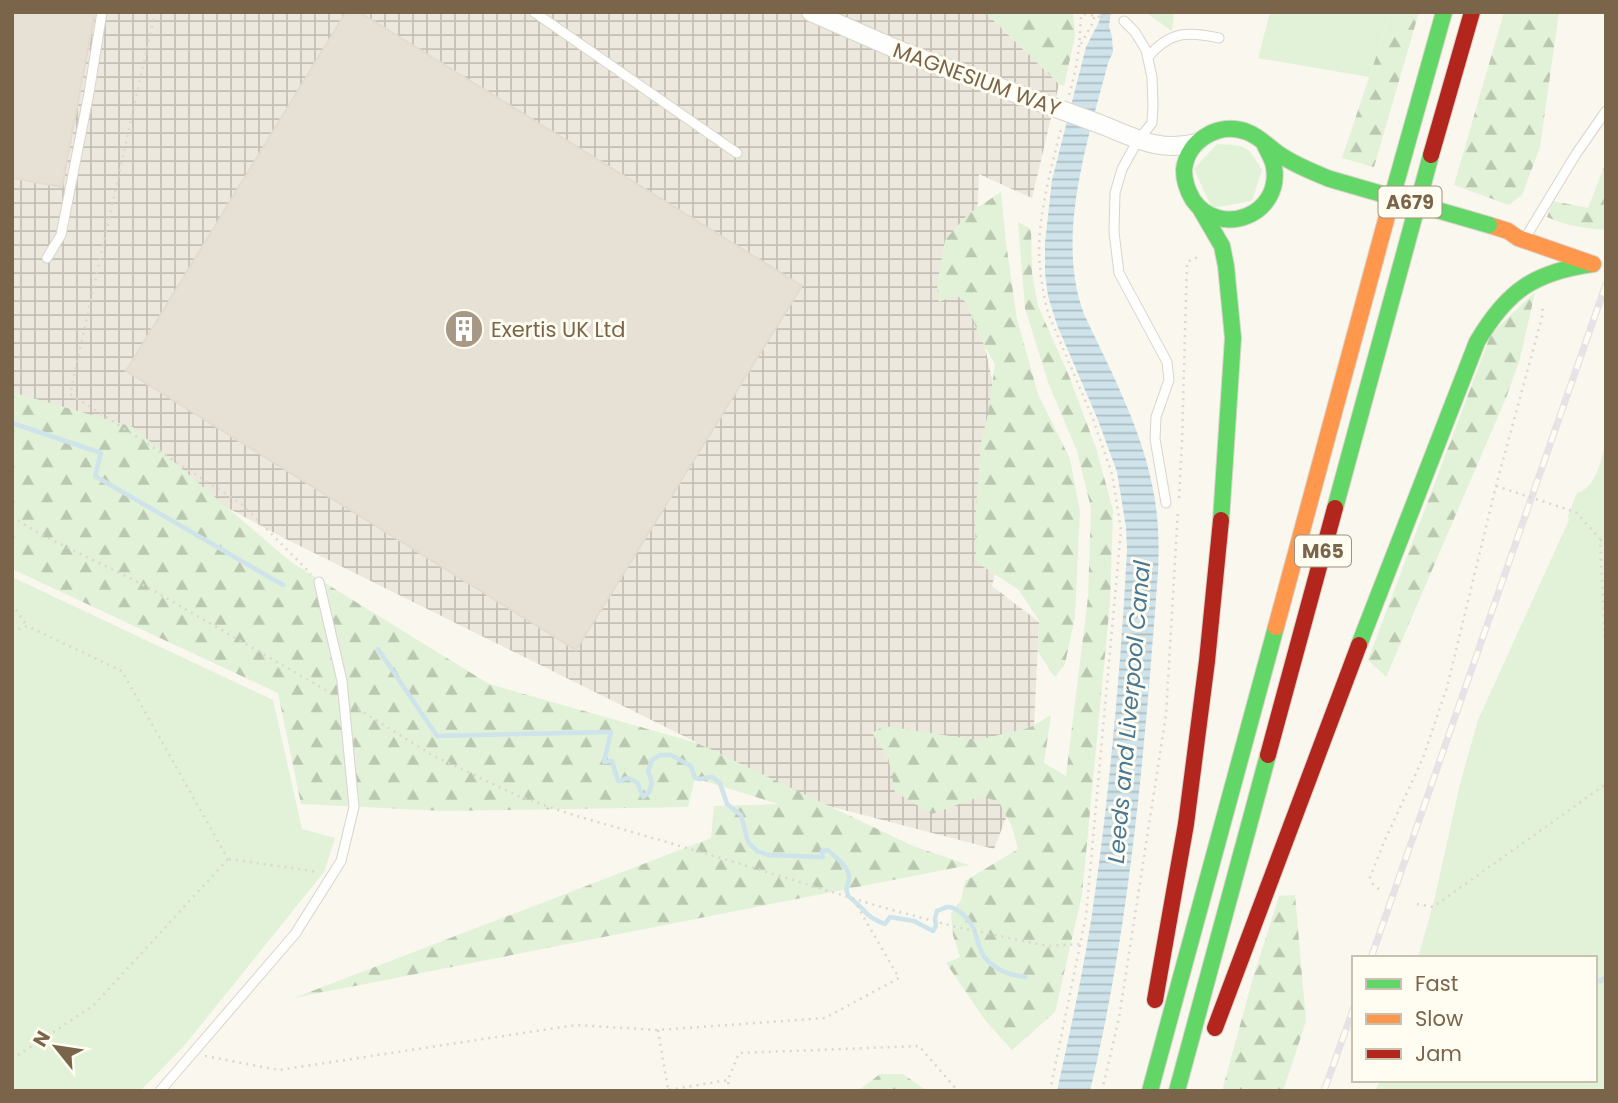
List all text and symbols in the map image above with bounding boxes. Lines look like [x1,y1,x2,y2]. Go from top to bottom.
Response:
street label: MAGNESIUM WAY [889,35,1065,123]
road number: A679 [1378,186,1442,218]
building icon: Exertis UK Ltd [443,308,485,350]
place label: Exertis UK Ltd [491,315,625,344]
road number: M65 [1295,536,1351,566]
water label: Leeds and Liverpool Canal [1100,559,1158,865]
legend [1352,956,1597,1082]
text: Fast [1415,969,1458,998]
text: Slow [1415,1004,1463,1033]
north arrow [21,1012,91,1082]
text: N [26,1026,57,1052]
text: Jam [1415,1039,1462,1068]

